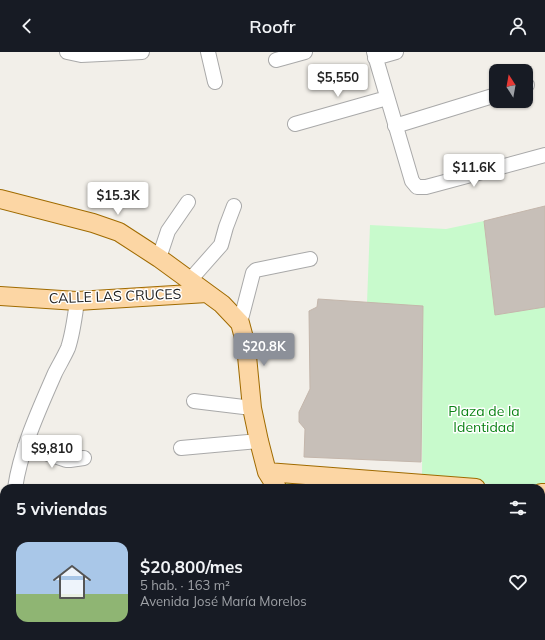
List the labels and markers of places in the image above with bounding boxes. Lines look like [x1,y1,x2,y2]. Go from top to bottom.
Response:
pin: $5,550 [305,64,371,98]
pin: $11.6K [441,154,507,188]
pin: $15.3K [85,182,151,216]
pin: $20.8K [231,333,297,367]
pin: $9,810 [19,435,85,469]

